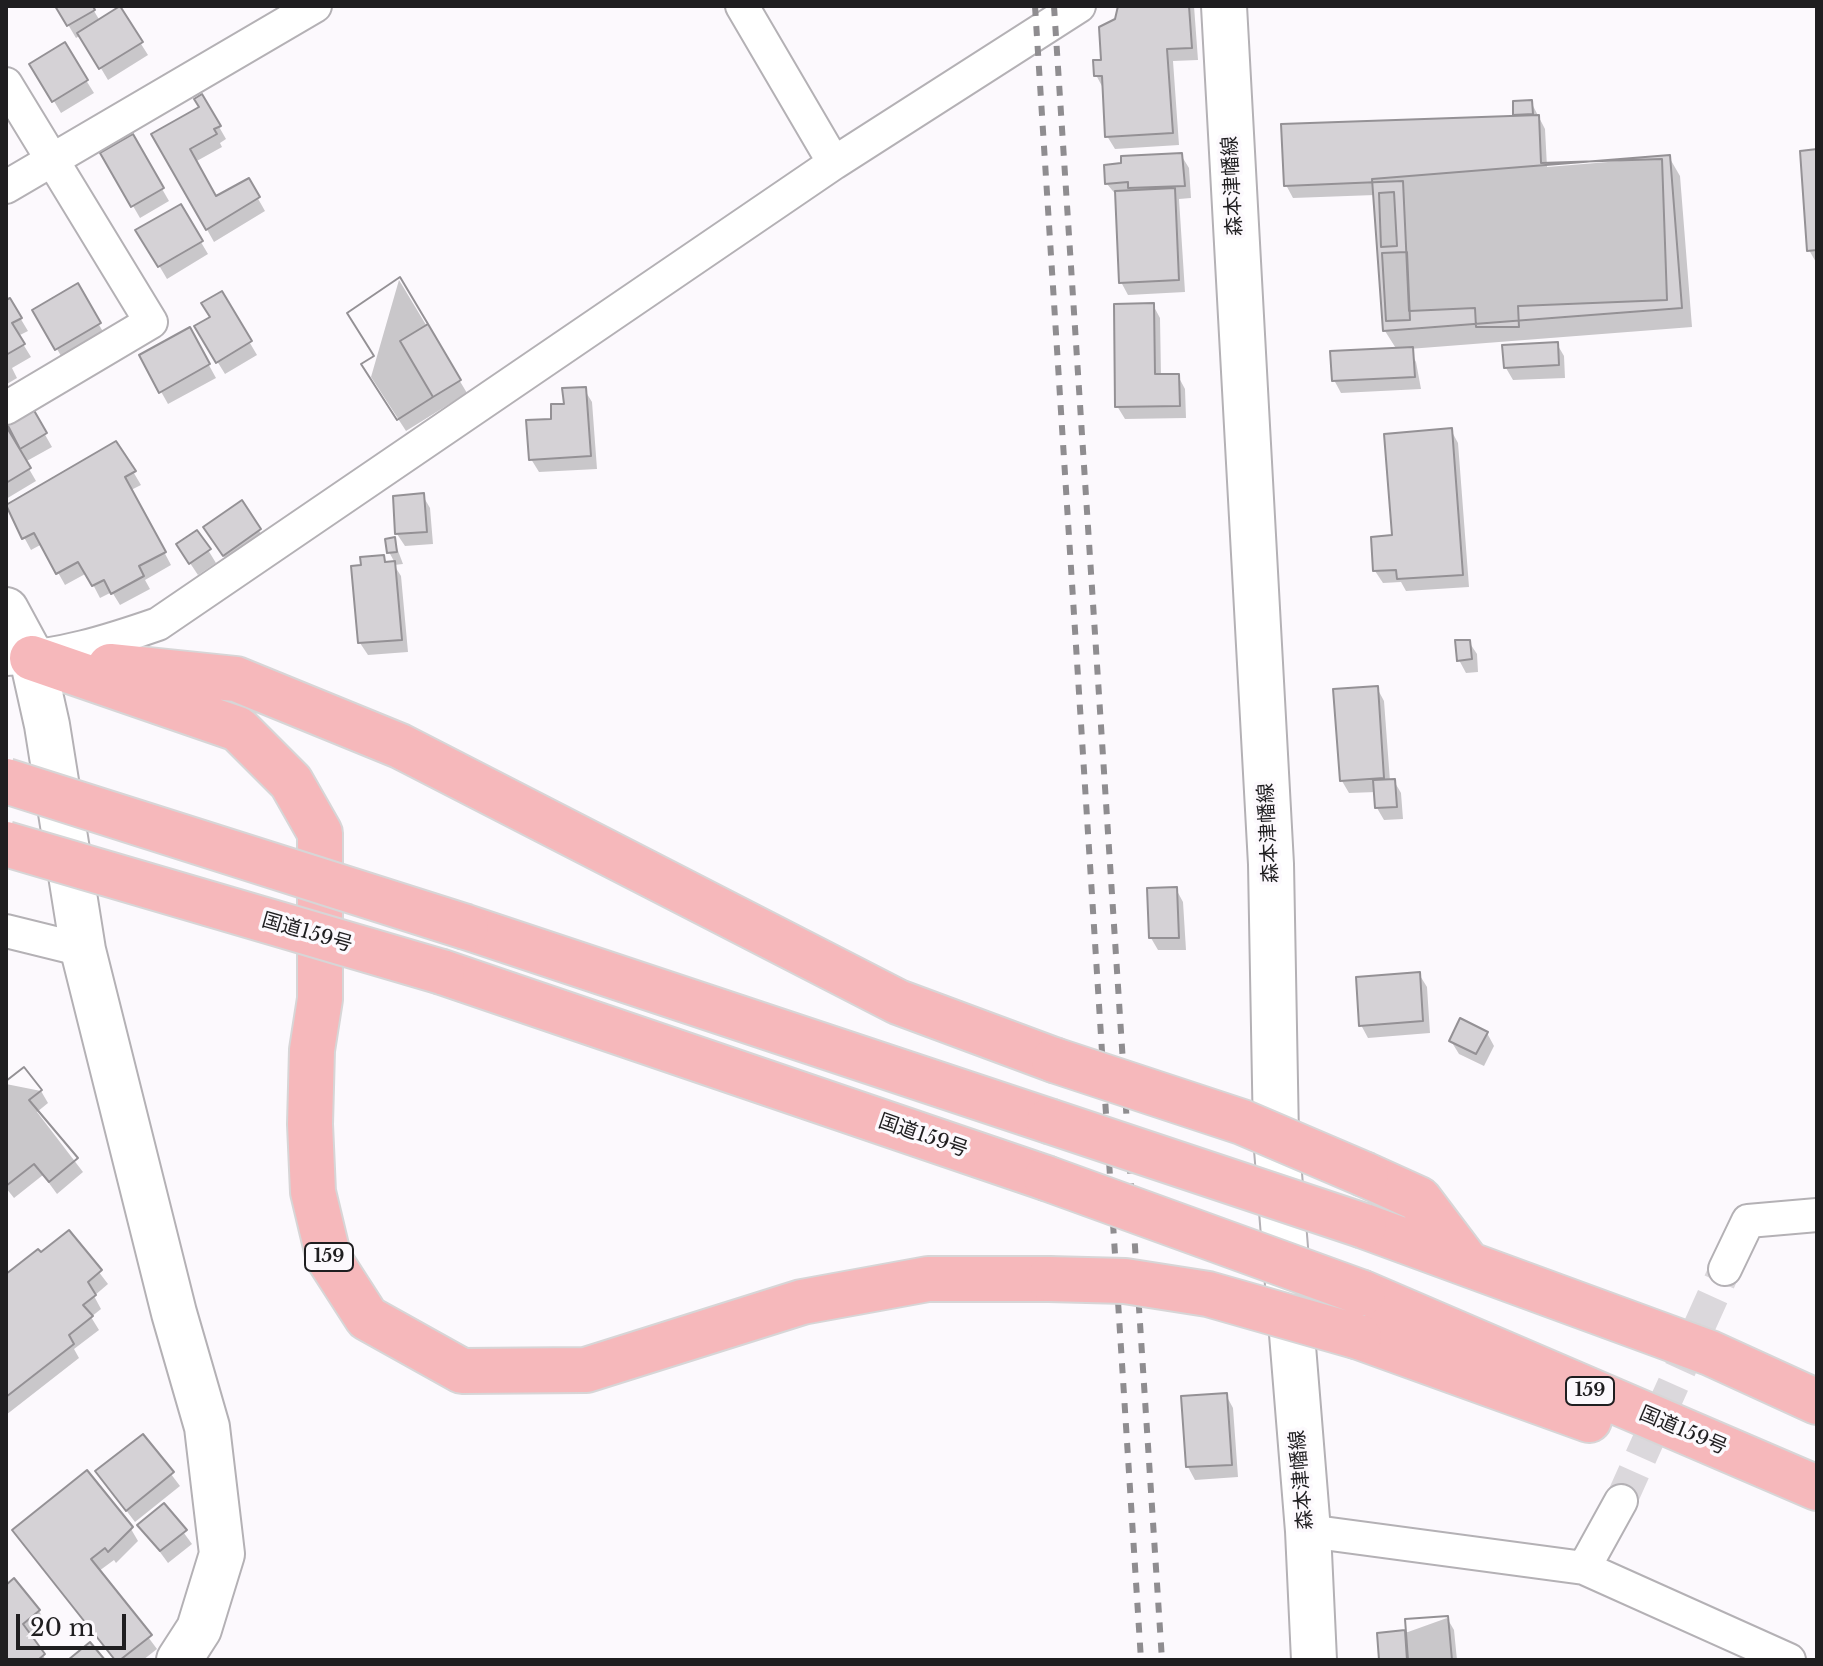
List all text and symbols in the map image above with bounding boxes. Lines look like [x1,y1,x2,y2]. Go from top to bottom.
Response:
street label: 森本津幡線 [1218,135,1248,237]
street label: 森本津幡線 [1254,782,1284,884]
street label: 国道159号 [259,909,355,957]
street label: 国道159号 [875,1109,971,1163]
road number: 159 [305,1243,353,1271]
road number: 159 [1566,1377,1614,1405]
street label: 国道159号 [1635,1402,1731,1460]
street label: 森本津幡線 [1286,1429,1318,1531]
scale bar [20,1598,130,1648]
text: 20 m [30,1613,95,1642]

